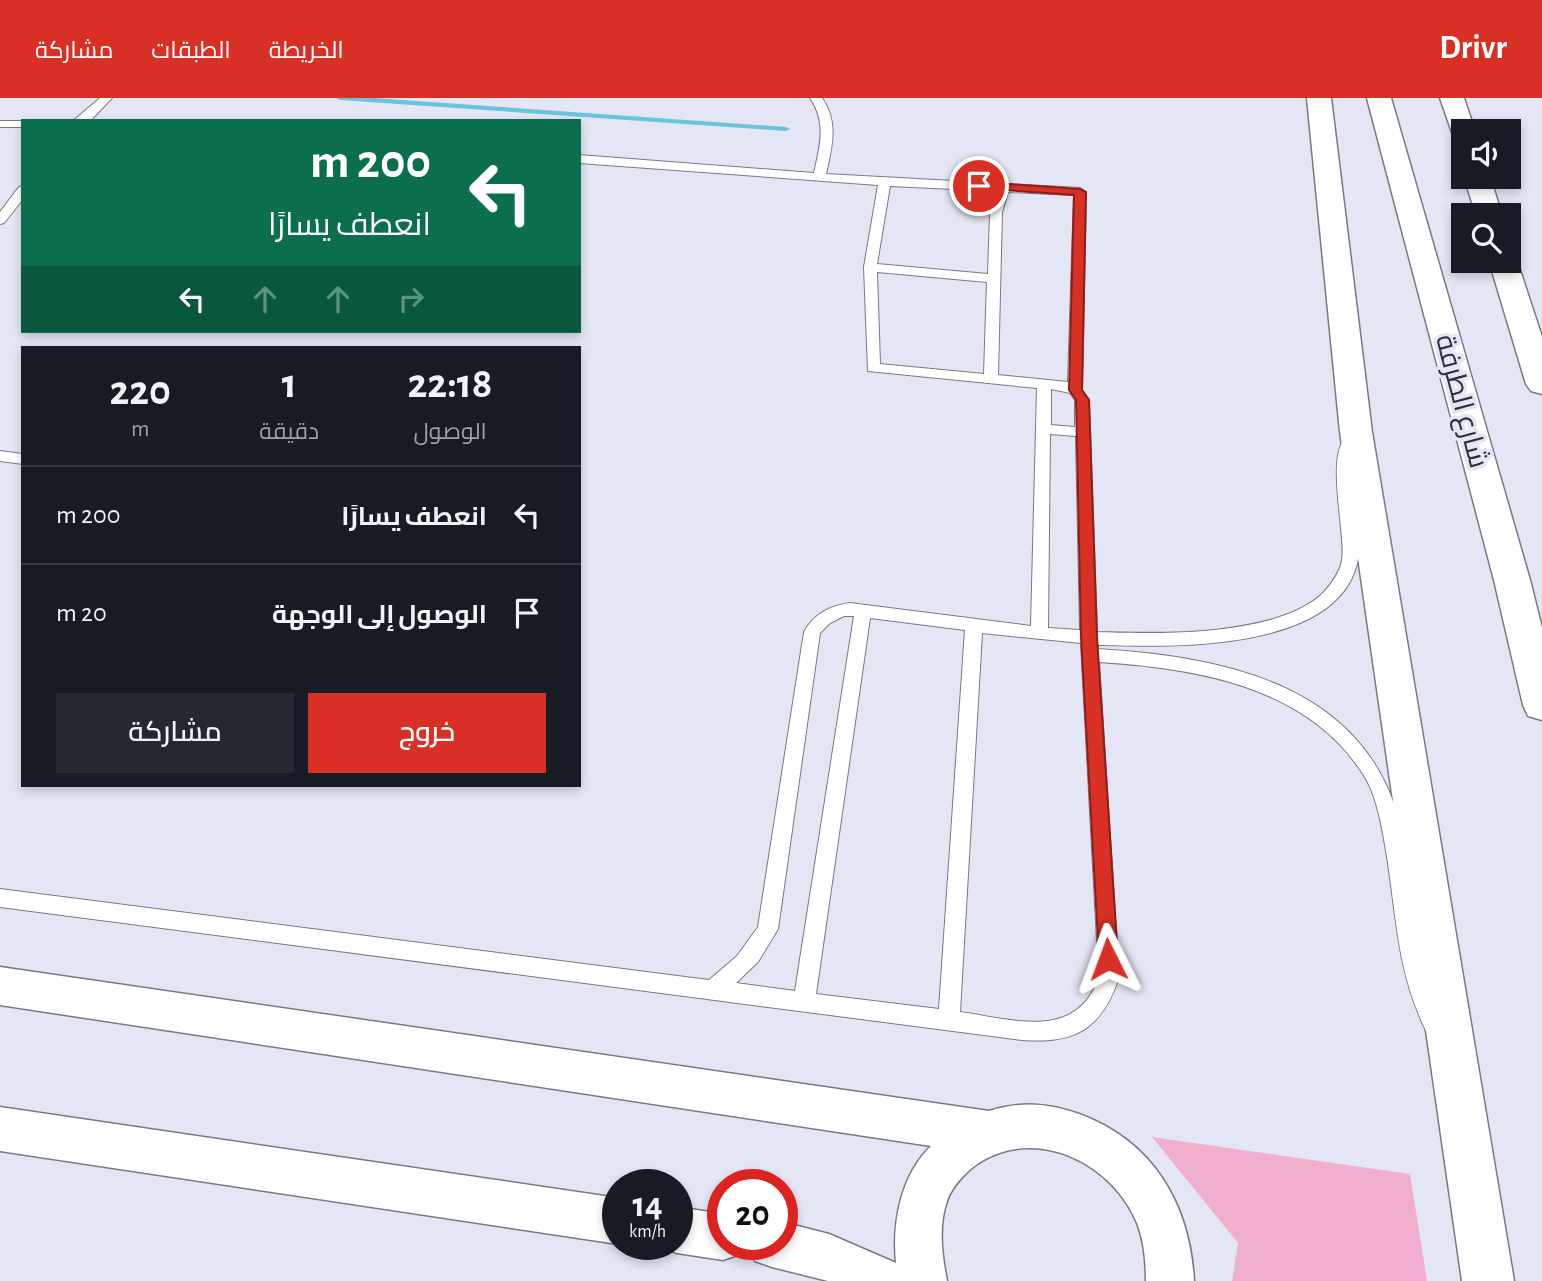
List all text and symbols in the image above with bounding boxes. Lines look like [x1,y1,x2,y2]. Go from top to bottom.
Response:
text: Drivr [1439,32,1507,65]
text: مشاركة [35,39,113,63]
text: الطبقات [151,39,231,63]
text: الخريطة [269,39,344,63]
map controls [1451,119,1521,273]
button: sound [1451,119,1521,189]
text: 200 m [310,138,431,187]
icon: left [455,147,546,238]
pin [949,156,1009,216]
icon: arrive [960,167,998,205]
button: search [1451,203,1521,273]
text: انعطف يسارًا [268,209,431,241]
icon: left [173,280,211,318]
icon: ahead [246,280,284,318]
icon: ahead [319,280,357,318]
icon: right [392,280,430,318]
street label: شارع الطرفة [1427,332,1493,472]
text: 1 [282,363,297,405]
text: 22:18 [408,363,493,405]
text: 220 [109,370,171,412]
text: m [131,418,149,441]
text: دقيقة [259,421,319,444]
text: الوصول [413,421,487,444]
icon: left [508,496,546,534]
text: 200 m [56,502,120,528]
text: انعطف يسارًا [341,504,487,530]
icon: arrive [508,594,546,632]
text: 20 m [56,600,107,626]
text: الوصول إلى الوجهة [272,602,487,628]
button: مشاركة [56,693,294,773]
button: خروج [308,693,546,773]
position arrow [1071,922,1145,996]
speed limit sign: 20 [707,1169,798,1260]
text: 14 [632,1188,663,1223]
text: km/h [629,1223,666,1241]

